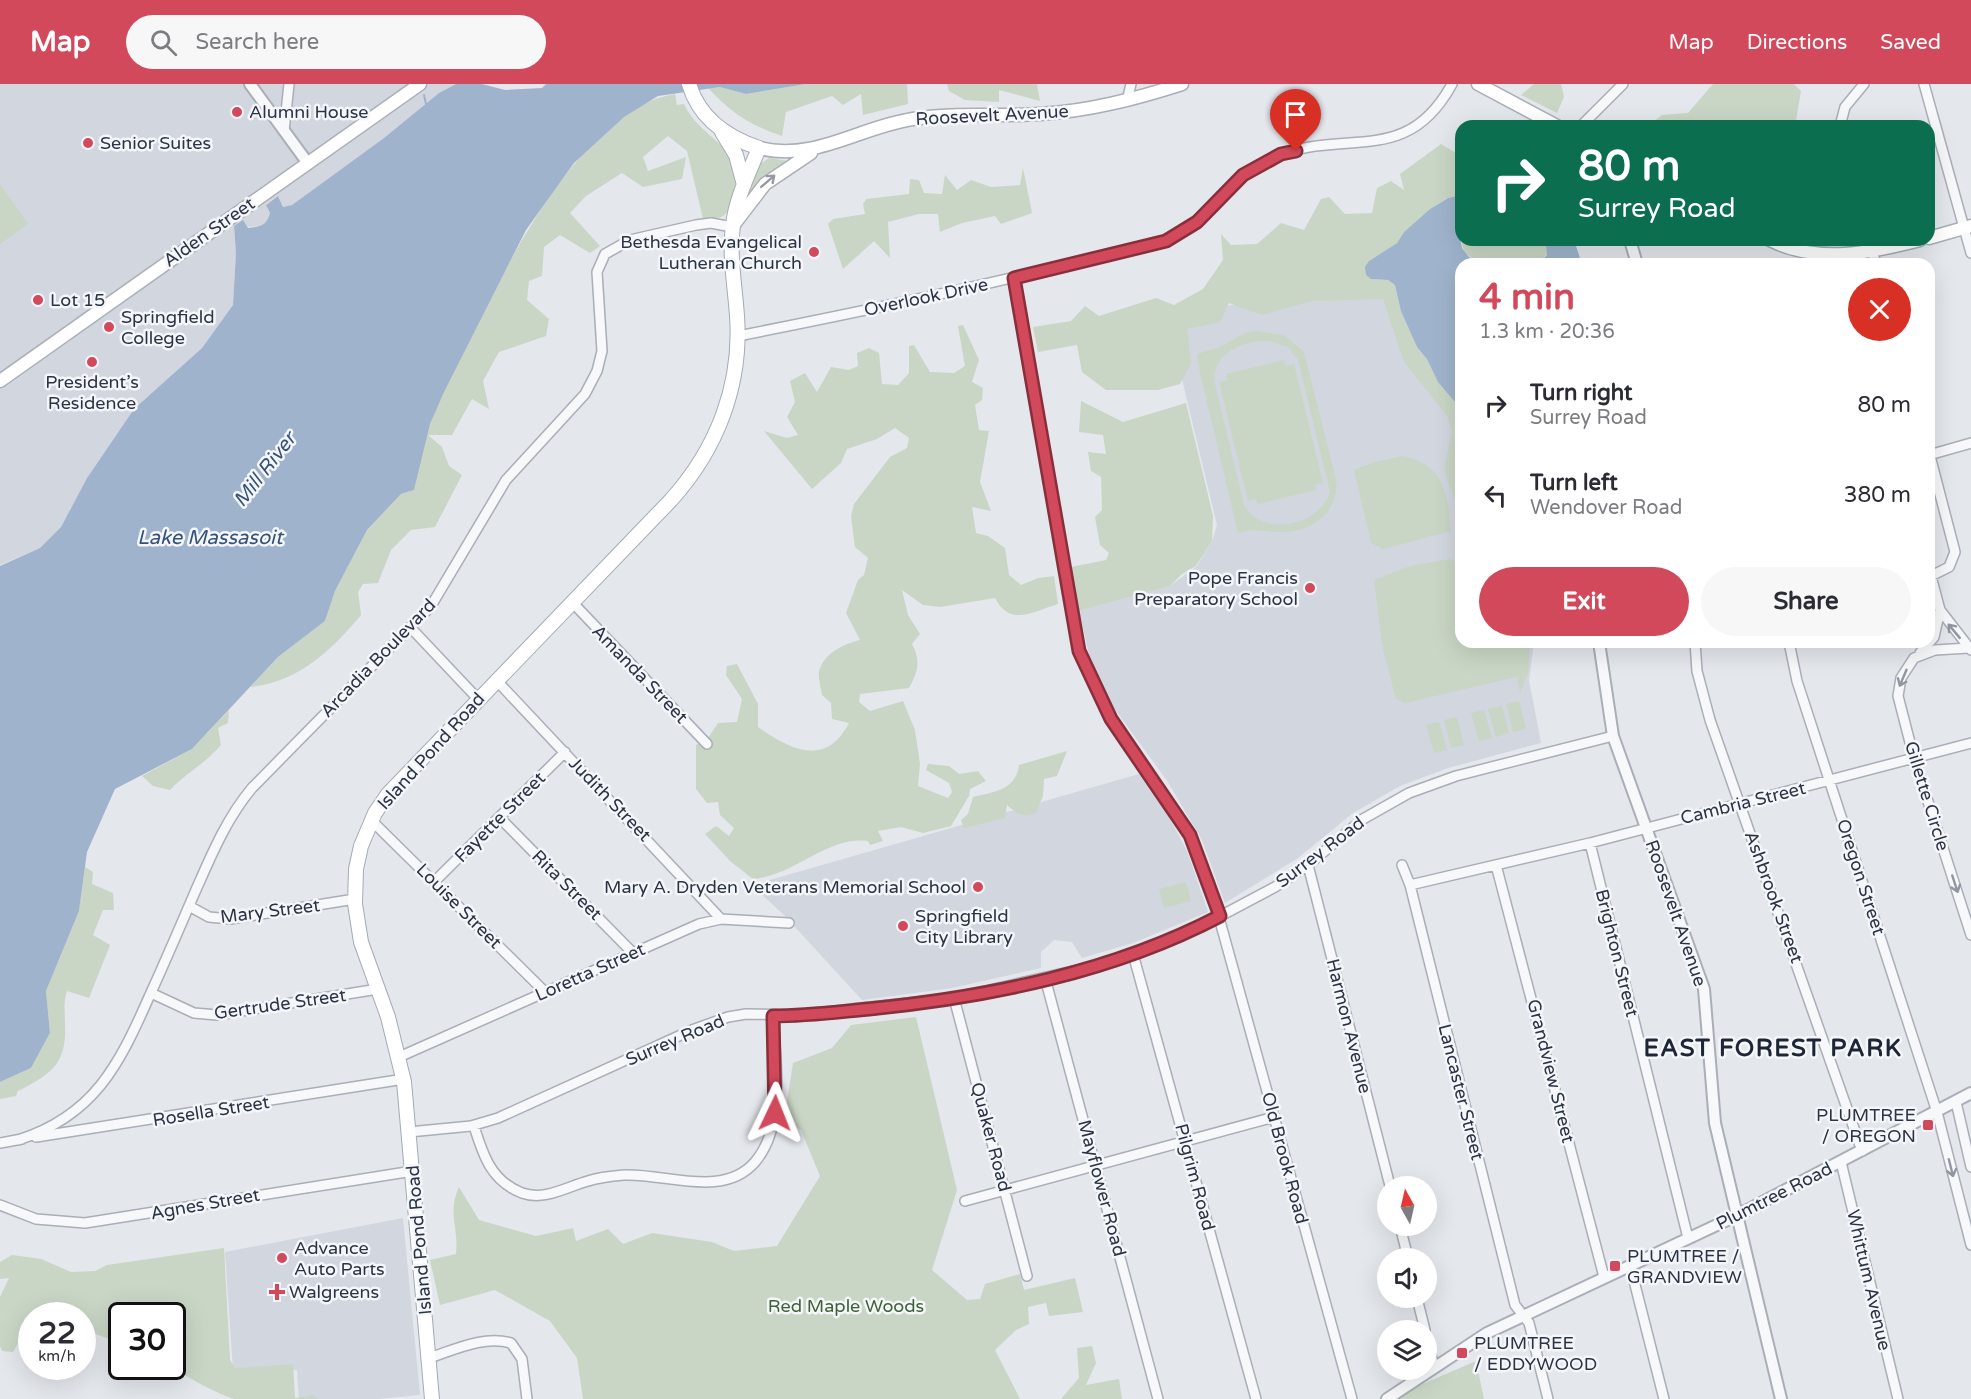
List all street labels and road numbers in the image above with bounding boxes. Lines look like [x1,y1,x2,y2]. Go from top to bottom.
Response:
street label: Roosevelt Avenue [915,100,1069,130]
street label: Alden Street [159,192,259,272]
street label: Overlook Drive [862,273,990,321]
street label: Arcadia Boulevard [316,594,440,722]
street label: Amanda Street [587,620,693,728]
street label: Island Pond Road [373,688,489,814]
street label: Gillette Circle [1900,738,1954,854]
street label: Judith Street [564,752,656,846]
street label: Fayette Street [450,767,550,867]
street label: Cambria Street [1678,777,1808,829]
street label: Surrey Road [1271,812,1369,892]
street label: Oregon Street [1832,816,1890,938]
street label: Ashbrook Street [1740,828,1808,966]
street label: Roosevelt Avenue [1641,837,1711,989]
street label: Rita Street [527,845,607,925]
street label: Louise Street [412,859,506,953]
street label: Brighton Street [1591,887,1644,1019]
street label: Mary Street [219,894,321,928]
street label: Loretta Street [532,938,649,1006]
street label: Harmon Avenue [1322,956,1376,1096]
street label: Gertrude Street [213,984,348,1024]
street label: Grandview Street [1522,997,1580,1145]
street label: Surrey Road [622,1009,728,1071]
street label: Lancaster Street [1433,1022,1489,1163]
street label: Quaker Road [966,1080,1016,1194]
street label: Old Brook Road [1257,1090,1313,1226]
street label: Rosella Street [151,1091,271,1131]
street label: Mayflower Road [1073,1117,1131,1259]
street label: Pilgrim Road [1170,1121,1220,1233]
street label: Plumtree Road [1712,1157,1836,1235]
street label: Island Pond Road [401,1164,437,1316]
street label: Agnes Street [149,1184,261,1224]
street label: Whittum Avenue [1842,1207,1896,1353]

